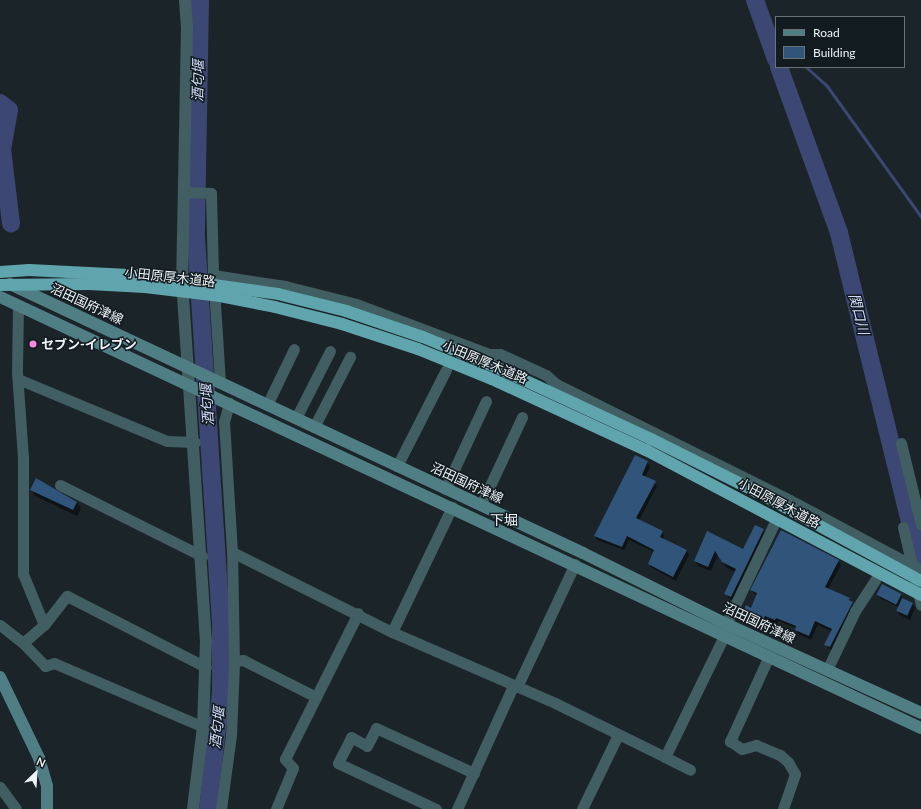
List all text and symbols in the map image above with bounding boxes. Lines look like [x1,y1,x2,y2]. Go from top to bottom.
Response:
legend [775,16,905,68]
text: Road [813,25,840,40]
text: Building [813,45,856,60]
water label: 酒匂堰 [189,60,207,102]
street label: 小田原厚木道路 [124,264,216,290]
street label: 沼田国府津線 [48,280,126,328]
water label: 関口川 [846,292,872,336]
place label: セブン-イレブン [41,336,137,352]
street label: 小田原厚木道路 [440,337,530,387]
marker: セブン-イレブン [28,339,38,349]
water label: 酒匂堰 [197,383,217,427]
street label: 沼田国府津線 [428,459,506,507]
street label: 小田原厚木道路 [735,475,823,531]
district label: 下堀 [490,512,518,528]
street label: 沼田国府津線 [720,599,798,647]
water label: 酒匂堰 [206,706,228,750]
north arrow [16,753,56,793]
text: N [35,754,48,769]

